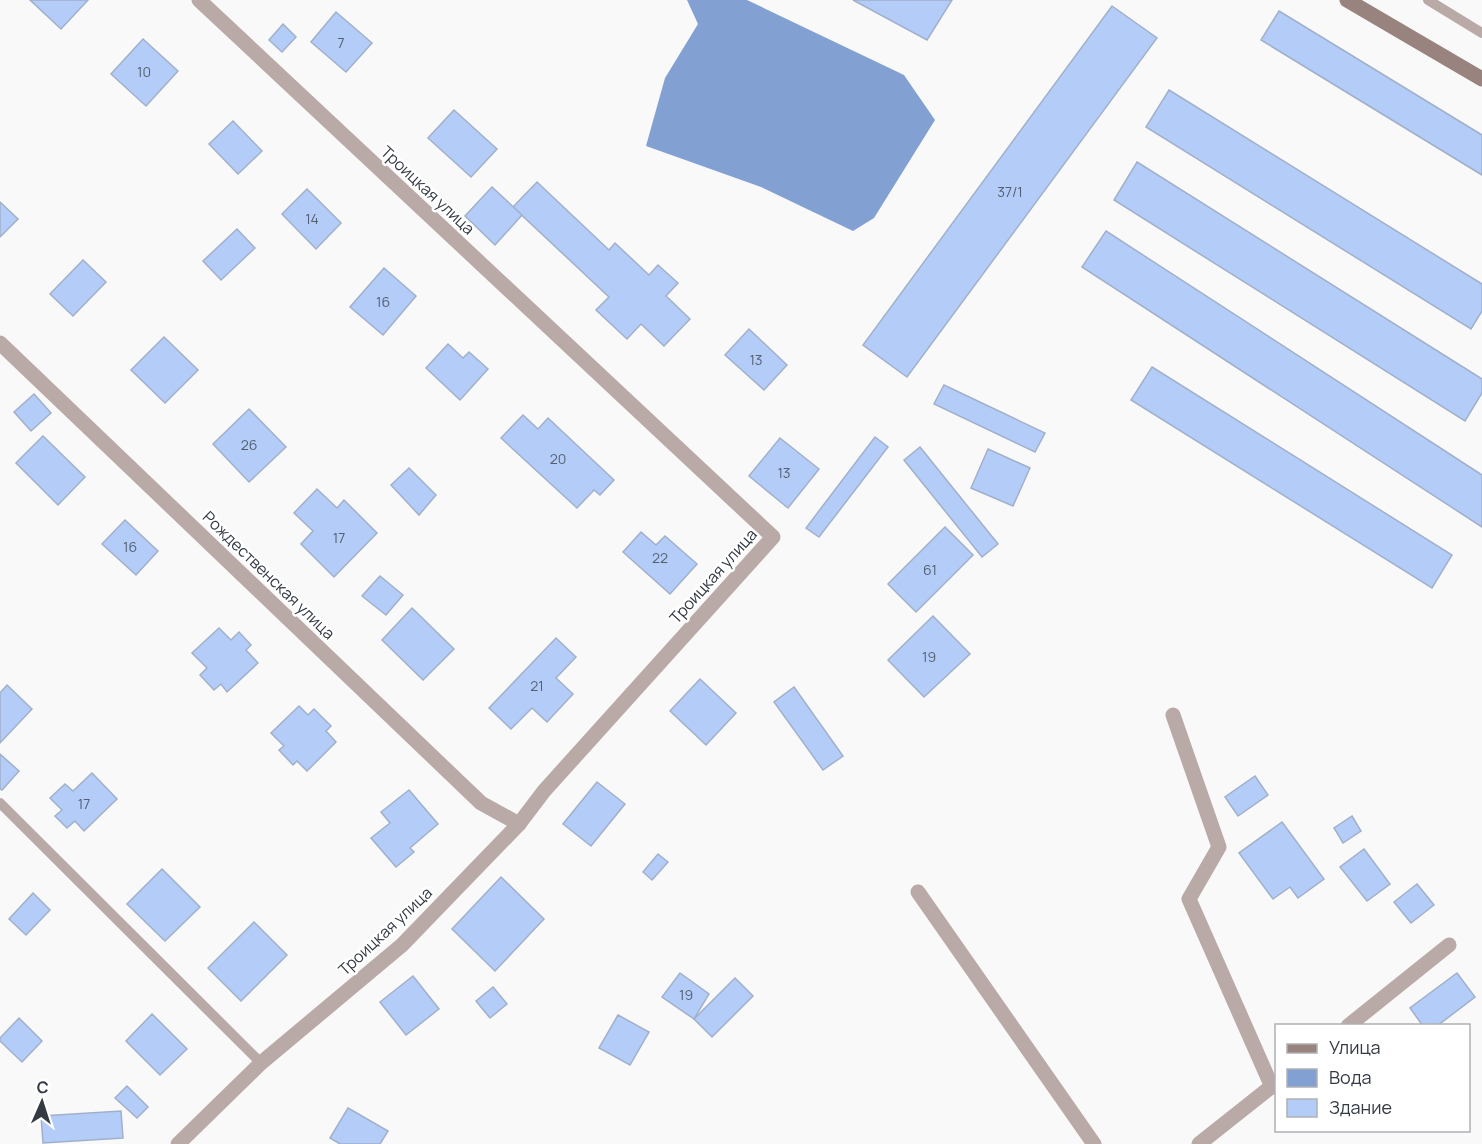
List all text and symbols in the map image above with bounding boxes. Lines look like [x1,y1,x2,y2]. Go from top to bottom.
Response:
house number: 7 [337,33,345,52]
house number: 10 [137,62,151,81]
street label: Троицкая улица [376,141,480,239]
house number: 37/1 [997,182,1023,201]
house number: 14 [305,209,319,228]
house number: 16 [376,292,390,311]
house number: 13 [749,350,763,369]
house number: 26 [241,435,257,454]
house number: 20 [550,449,566,468]
house number: 13 [777,463,791,482]
street label: Рождественская улица [198,506,340,644]
street label: Троицкая улица [664,524,762,628]
house number: 17 [333,528,345,547]
house number: 16 [123,537,137,556]
house number: 22 [652,548,668,567]
house number: 61 [923,560,937,579]
house number: 19 [922,647,936,666]
house number: 21 [530,676,544,695]
house number: 17 [78,794,90,813]
street label: Троицкая улица [333,882,437,980]
house number: 19 [679,985,693,1004]
legend [1275,1024,1470,1132]
text: Улица [1329,1035,1381,1059]
text: Вода [1329,1065,1371,1089]
north arrow [12,1072,72,1132]
text: С [36,1076,49,1098]
text: Здание [1329,1095,1392,1119]

